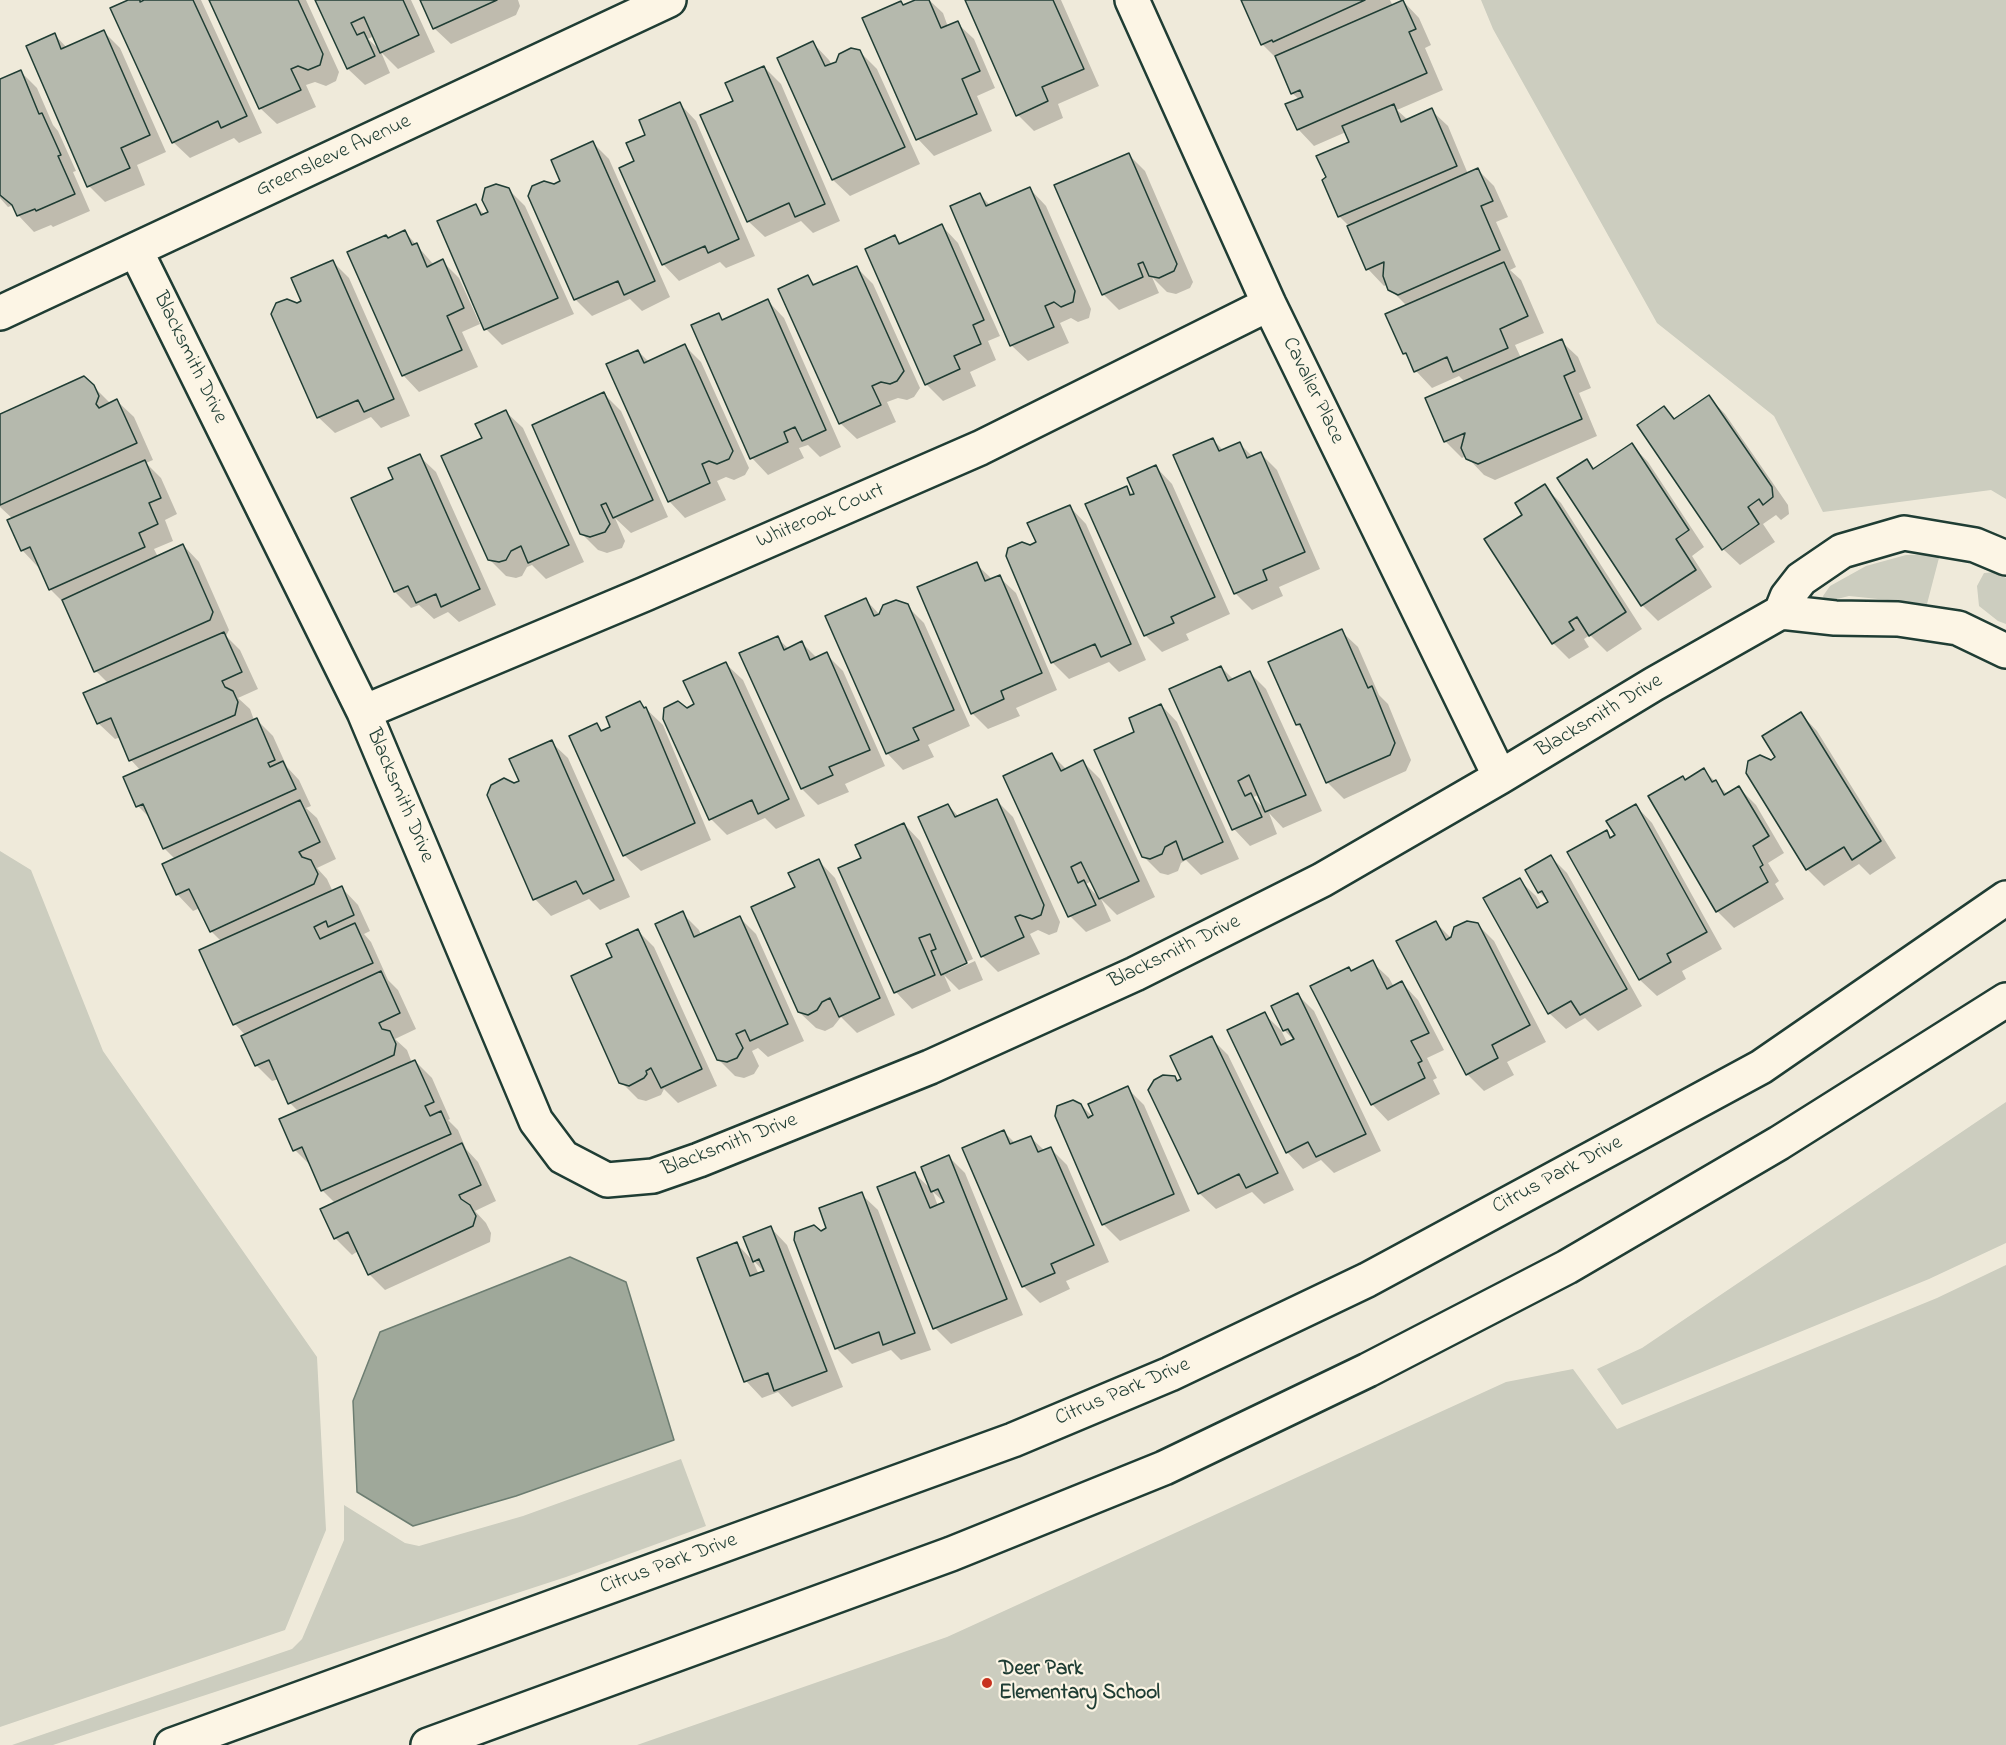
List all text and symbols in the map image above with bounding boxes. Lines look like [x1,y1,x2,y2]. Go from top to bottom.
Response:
street label: Greensleeve Avenue [253,110,415,204]
street label: Blacksmith Drive [146,288,232,428]
street label: Cavalier Place [1275,334,1349,448]
street label: Whiterook Court [753,479,889,555]
street label: Blacksmith Drive [1532,669,1668,765]
street label: Blacksmith Drive [359,725,439,867]
street label: Blacksmith Drive [1105,910,1245,996]
street label: Blacksmith Drive [659,1109,801,1183]
street label: Citrus Park Drive [1489,1131,1627,1221]
street label: Citrus Park Drive [1052,1353,1194,1433]
street label: Citrus Park Drive [597,1529,741,1601]
place label: Deer Park Elementary School [999,1658,1160,1708]
marker: Deer Park Elementary School [980,1676,994,1690]

